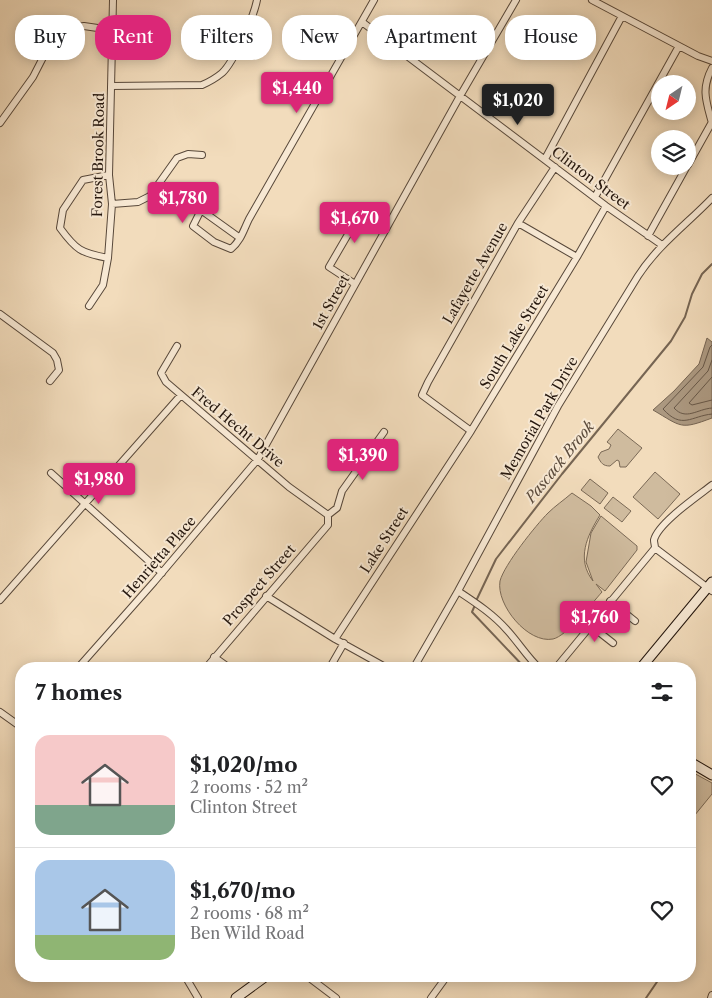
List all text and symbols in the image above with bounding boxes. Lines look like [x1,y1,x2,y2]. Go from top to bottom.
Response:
chip: Buy [15,15,85,60]
chip: Rent [95,15,171,60]
chip: Filters [181,15,272,60]
chip: New [282,15,357,60]
chip: Apartment [367,15,495,60]
chip: House [505,15,596,60]
pin: $1,440 [256,72,338,114]
north arrow [651,75,696,120]
map controls [651,75,696,175]
text: $1,440 [272,78,322,98]
pin: $1,020 [477,84,559,126]
text: $1,020 [493,90,543,110]
street label: Forest Brook Road [88,92,108,217]
button: layers [651,130,696,175]
street label: Clinton Street [548,143,634,213]
pin: $1,780 [142,182,224,224]
text: $1,780 [159,188,207,208]
pin: $1,670 [314,202,396,244]
text: $1,670 [331,208,379,228]
street label: Lafayette Avenue [439,219,511,327]
street label: 1st Street [309,271,354,333]
street label: South Lake Street [476,282,552,392]
street label: Memorial Park Drive [496,353,582,483]
street label: Fred Hecht Drive [188,383,288,471]
water label: Pascack Brook [520,417,598,507]
pin: $1,390 [322,438,404,481]
text: $1,390 [338,445,388,465]
pin: $1,980 [58,462,140,505]
text: $1,980 [74,469,124,489]
street label: Lake Street [356,503,412,577]
street label: Henrietta Place [118,512,200,602]
street label: Prospect Street [219,541,299,629]
pin: $1,760 [554,600,636,643]
text: $1,760 [571,607,619,627]
icon: filters [648,678,676,706]
text: 7 homes [35,680,122,705]
text: $1,020/mo [190,752,298,777]
icon: home [75,755,135,815]
icon: heart [648,771,676,799]
text: 2 rooms · 52 m² [190,777,308,797]
text: Clinton Street [190,797,297,817]
text: $1,670/mo [190,878,295,903]
icon: home [75,880,135,940]
icon: heart [648,896,676,924]
text: 2 rooms · 68 m² [190,903,309,923]
text: Ben Wild Road [190,923,305,943]

